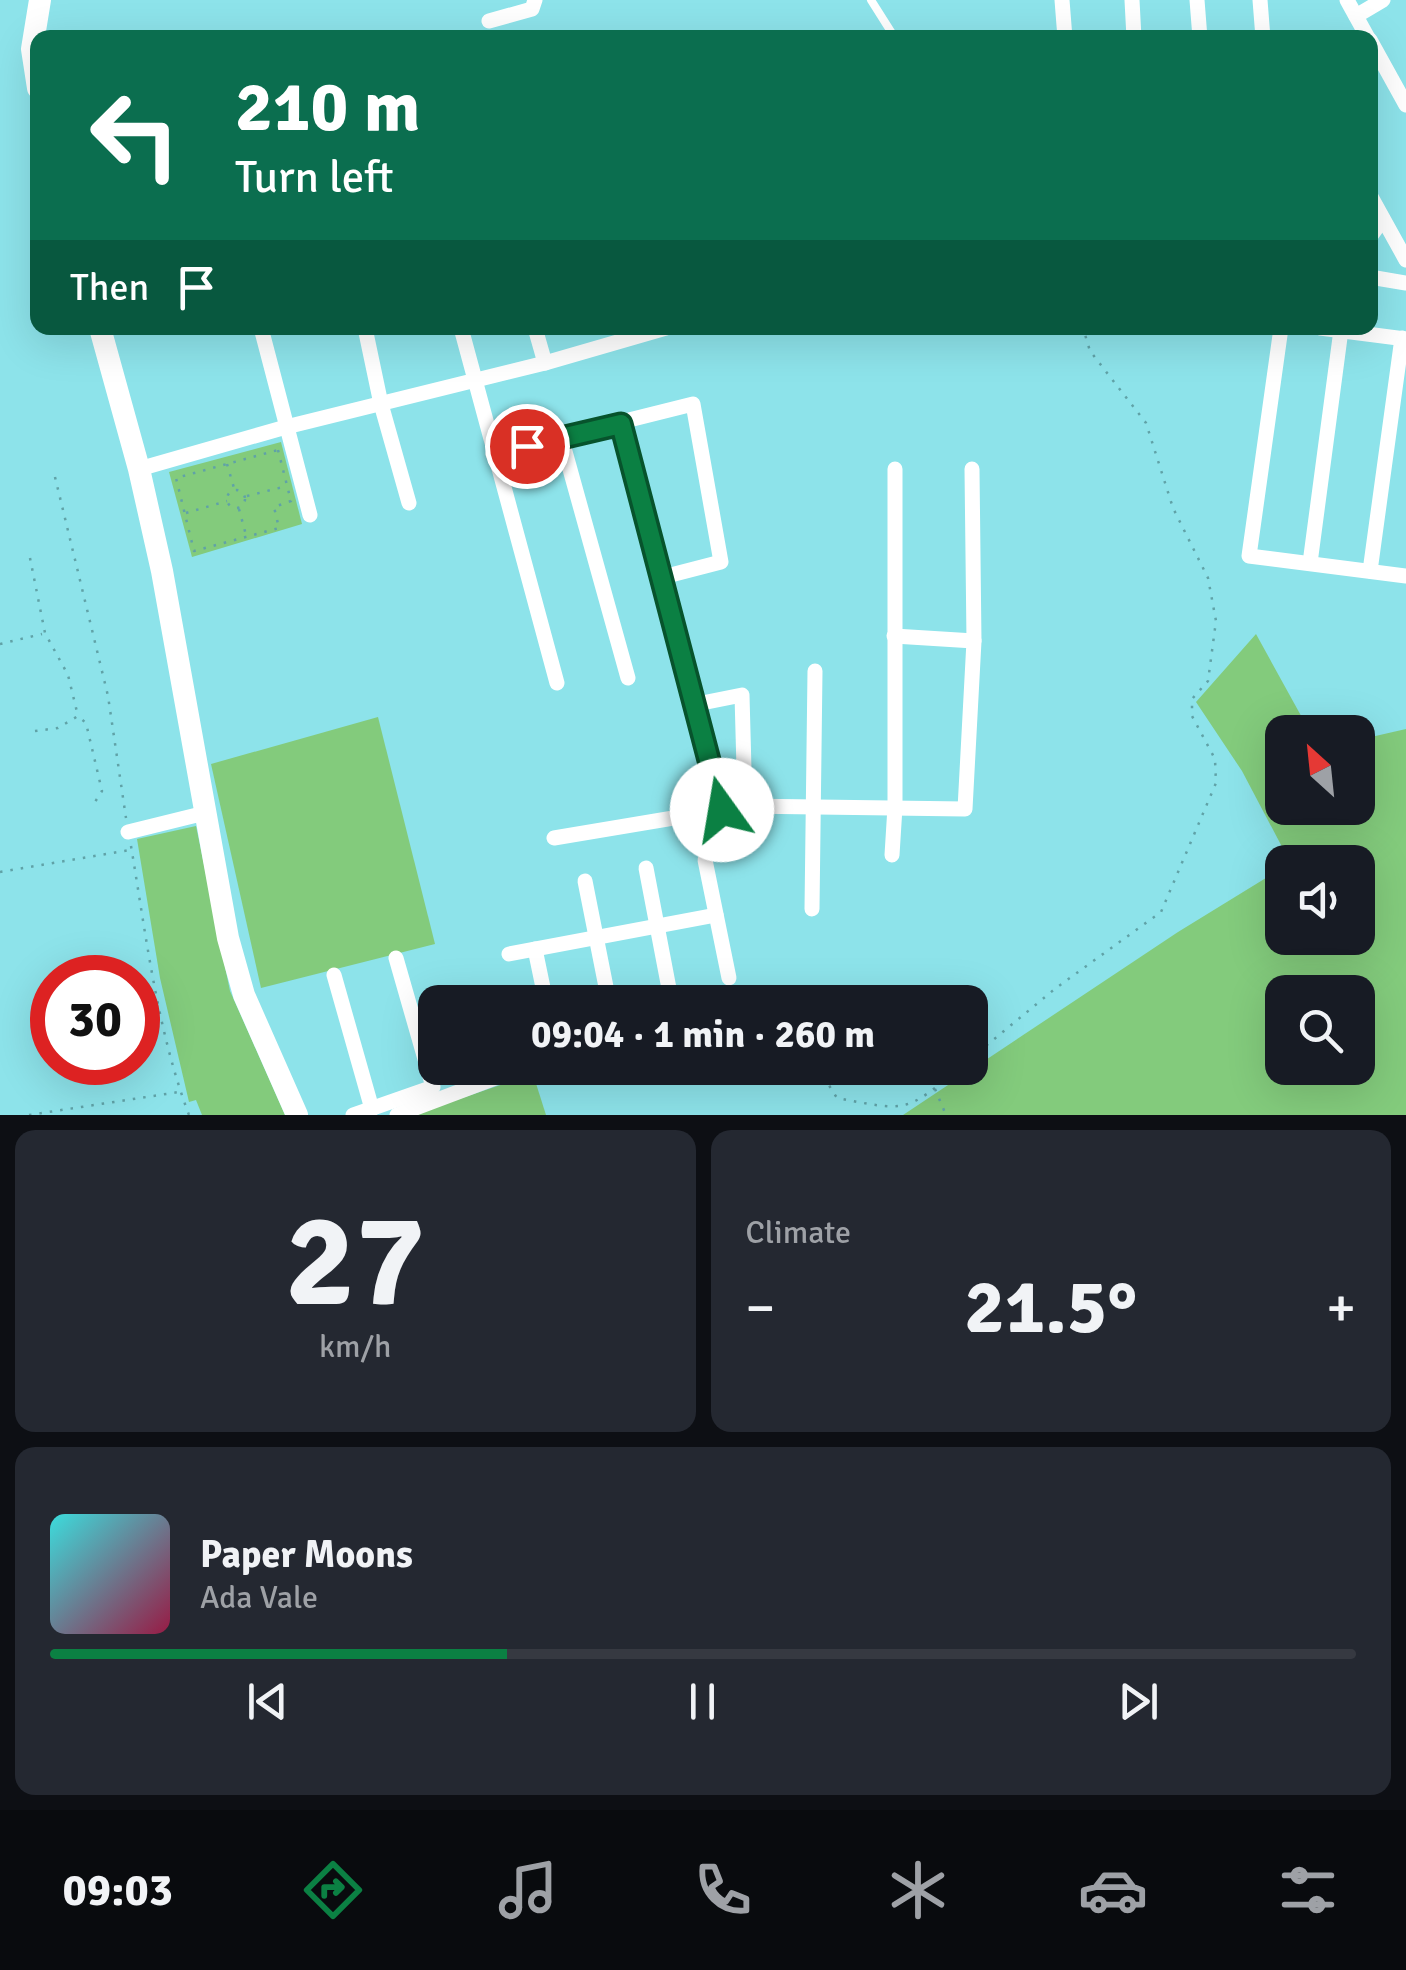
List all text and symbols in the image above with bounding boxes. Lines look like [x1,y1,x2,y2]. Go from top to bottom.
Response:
text: 210 m [235,64,420,150]
icon: left [70,70,200,200]
text: Turn left [235,150,394,205]
icon: arrive [169,260,224,315]
text: Then [70,264,149,311]
pin [485,404,570,489]
icon: arrive [500,419,555,474]
north arrow [1265,715,1375,825]
map controls [1265,715,1375,1085]
position arrow [670,758,774,862]
button: sound [1265,845,1375,955]
speed limit sign: 30 [30,955,160,1085]
button: search [1265,975,1375,1085]
text: 09:04 · 1 min · 260 m [531,1011,875,1058]
text: 27 [285,1182,425,1342]
text: Climate [746,1213,851,1252]
text: 21.5° [964,1261,1137,1354]
text: − [746,1274,775,1342]
text: + [1326,1274,1356,1342]
text: km/h [319,1327,391,1366]
text: Paper Moons [200,1531,413,1578]
text: Ada Vale [200,1578,318,1617]
icon: previous [240,1674,295,1729]
icon: pause [675,1674,730,1729]
icon: next [1111,1674,1166,1729]
icon: directions [298,1855,368,1925]
icon: music [493,1855,563,1925]
icon: phone [688,1855,758,1925]
icon: climate [883,1855,953,1925]
icon: car [1078,1855,1148,1925]
icon: filters [1273,1855,1343,1925]
text: 09:03 [63,1863,173,1918]

